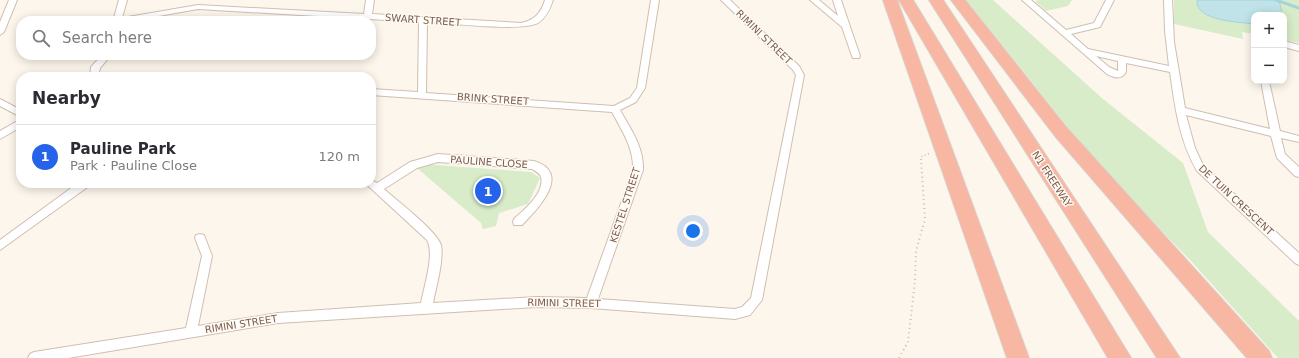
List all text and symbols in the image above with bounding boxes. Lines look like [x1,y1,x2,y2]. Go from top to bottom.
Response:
street label: RIMINI STREET [734,8,795,67]
street label: SWART STREET [385,12,462,28]
map controls [1251,12,1287,84]
button: + [1251,12,1287,48]
search box [16,16,376,60]
icon: search [30,27,52,49]
text: Search here [62,29,152,47]
button: − [1251,48,1287,84]
text: Nearby [32,88,101,108]
street label: BRINK STREET [457,91,530,107]
text: Pauline Park [70,140,176,158]
text: 1 [40,149,50,164]
text: 120 m [318,149,360,164]
street label: N1 FREEWAY [1030,149,1074,210]
street label: PAULINE CLOSE [450,154,528,170]
text: Park · Pauline Close [70,158,197,173]
street label: DE TUIN CRESCENT [1197,163,1276,238]
street label: KESTEL STREET [608,165,643,244]
pin: 1 [475,176,501,206]
your location [683,221,703,241]
street label: RIMINI STREET [527,297,602,309]
street label: RIMINI STREET [204,313,279,335]

